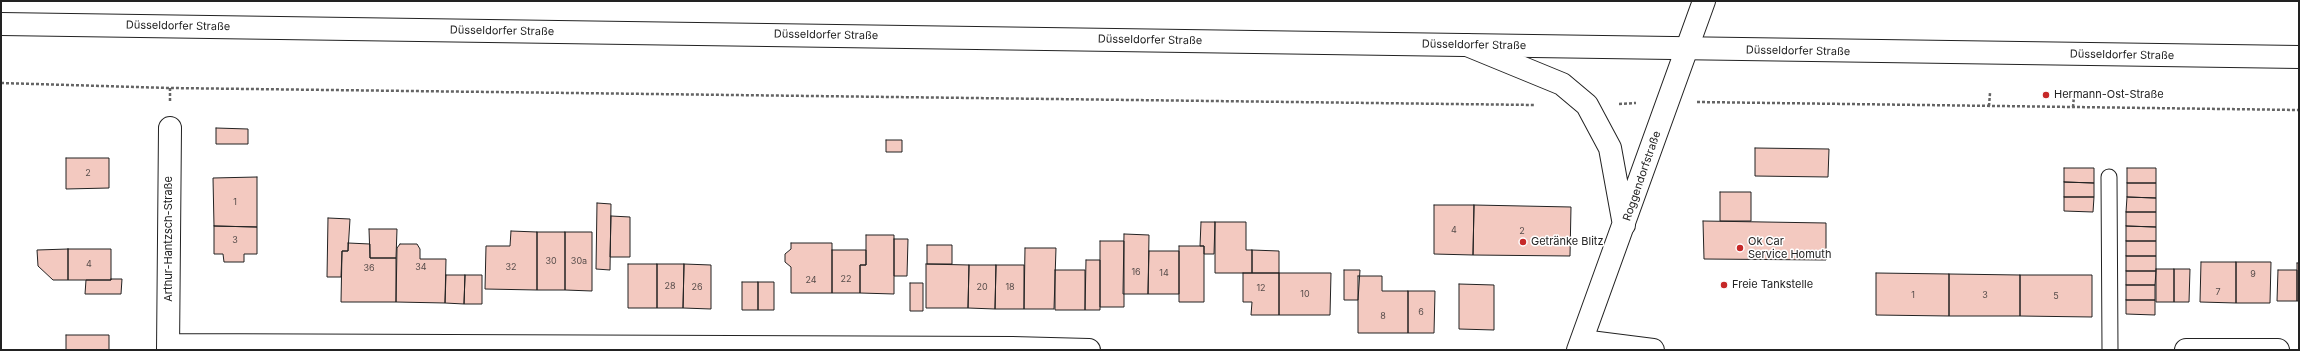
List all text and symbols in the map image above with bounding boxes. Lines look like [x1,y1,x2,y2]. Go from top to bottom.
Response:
street label: Düsseldorfer Straße [126,18,230,34]
street label: Düsseldorfer Straße [450,23,554,39]
street label: Düsseldorfer Straße [774,27,878,43]
street label: Düsseldorfer Straße [1098,32,1202,48]
street label: Düsseldorfer Straße [1422,37,1526,53]
street label: Düsseldorfer Straße [1746,43,1850,59]
street label: Düsseldorfer Straße [2070,47,2174,63]
place label: Hermann-Ost-Straße [2054,88,2164,102]
marker: Hermann-Ost-Straße [2041,90,2051,100]
street label: Roggendorfstraße [1620,129,1664,223]
house number: 2 [85,168,91,178]
street label: Arthur-Hantzsch-Straße [162,176,176,302]
house number: 1 [233,197,237,207]
house number: 4 [1451,225,1457,235]
house number: 2 [1519,226,1525,236]
house number: 3 [232,235,238,245]
place label: Getränke Blitz [1531,235,1604,249]
place label: Ok Car Service Homuth [1748,235,1831,261]
marker: Getränke Blitz [1518,237,1528,247]
marker: Ok Car Service Homuth [1735,243,1745,253]
house number: 30 [545,256,557,266]
house number: 30a [571,256,587,266]
house number: 4 [86,259,92,269]
house number: 34 [415,262,427,272]
house number: 32 [505,262,517,272]
house number: 36 [363,263,375,273]
house number: 16 [1131,267,1141,277]
house number: 14 [1159,268,1169,278]
house number: 9 [2250,269,2256,279]
house number: 22 [841,274,851,284]
house number: 24 [805,275,817,285]
place label: Freie Tankstelle [1732,278,1813,292]
marker: Freie Tankstelle [1719,280,1729,290]
house number: 28 [664,281,676,291]
house number: 26 [691,282,703,292]
house number: 20 [976,282,988,292]
house number: 18 [1005,282,1015,292]
house number: 12 [1256,283,1266,293]
house number: 7 [2215,287,2221,297]
house number: 10 [1300,289,1310,299]
house number: 1 [1911,290,1915,300]
house number: 3 [1982,290,1988,300]
house number: 5 [2053,291,2059,301]
house number: 6 [1418,307,1424,317]
house number: 8 [1380,311,1386,321]

